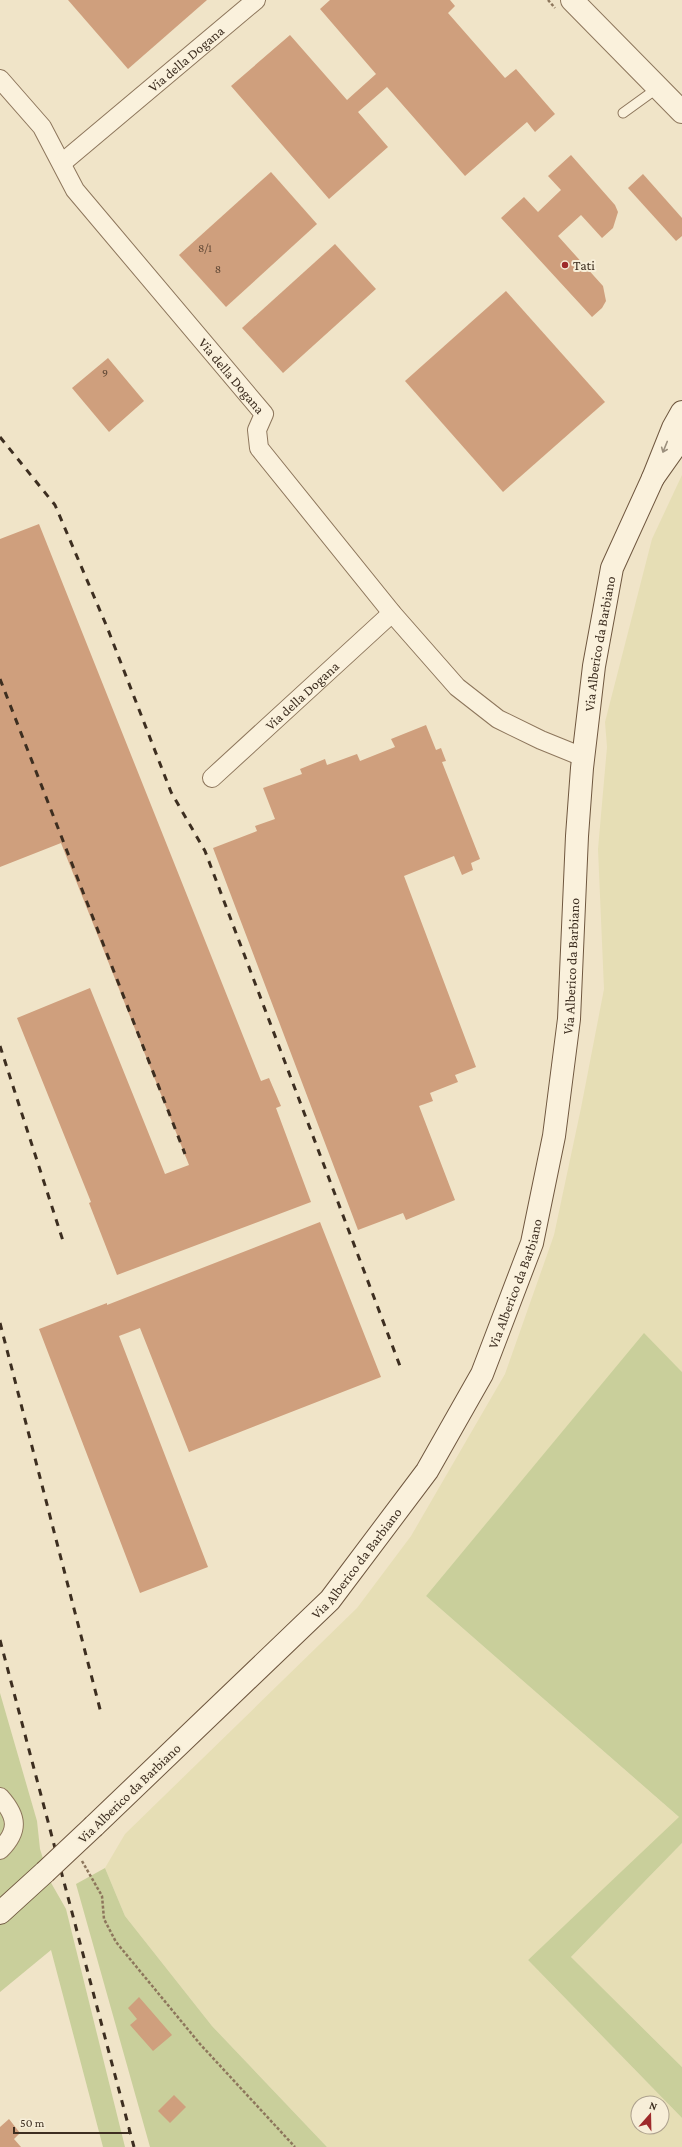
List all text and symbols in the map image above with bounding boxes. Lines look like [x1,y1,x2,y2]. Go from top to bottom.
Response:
street label: Via della Dogana [145,22,228,95]
house number: 8/1 [198,241,212,255]
place label: Tati [573,257,595,273]
marker: Tati [560,260,570,270]
house number: 8 [215,262,221,276]
street label: Via della Dogana [195,335,269,417]
house number: 9 [102,366,108,380]
one-way arrow [661,441,669,453]
street label: Via Alberico da Barbiano [581,575,618,712]
street label: Via della Dogana [262,658,342,733]
street label: Via Alberico da Barbiano [559,897,582,1035]
street label: Via Alberico da Barbiano [484,1217,545,1351]
street label: Via Alberico da Barbiano [308,1504,405,1622]
street label: Via Alberico da Barbiano [74,1740,184,1846]
north arrow [630,2095,670,2135]
text: N [648,2099,659,2113]
scale bar [14,2109,129,2135]
text: 50 m [20,2116,45,2130]

